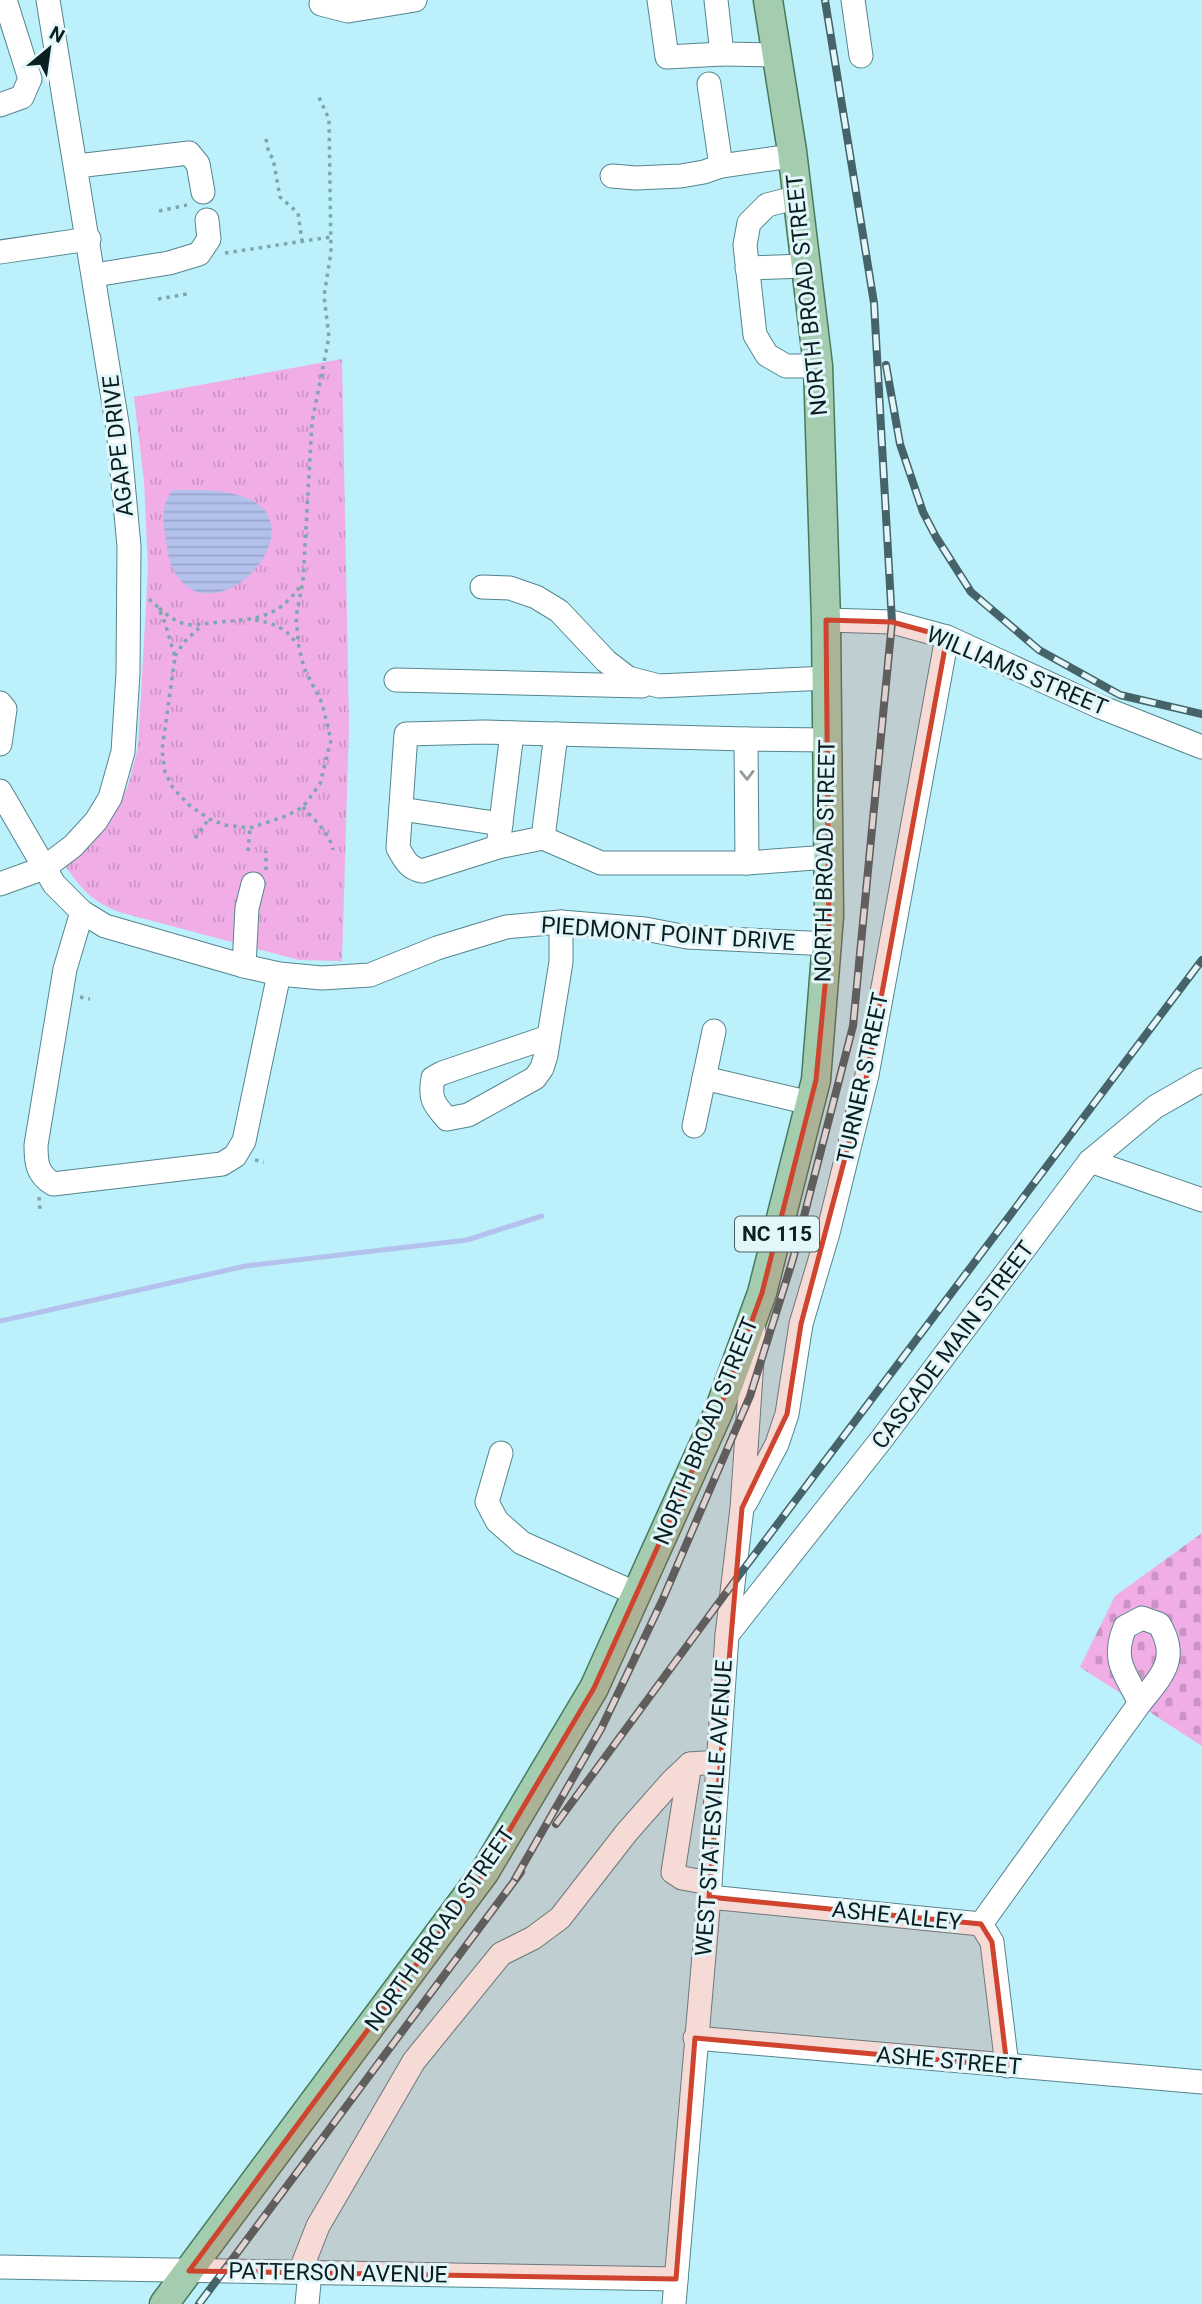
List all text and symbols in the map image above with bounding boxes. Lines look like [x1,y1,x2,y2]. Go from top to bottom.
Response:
north arrow [14,14,84,84]
text: N [46,21,68,48]
street label: NORTH BROAD STREET [781,173,833,417]
street label: AGAPE DRIVE [97,374,139,518]
street label: WILLIAMS STREET [922,621,1112,721]
street label: NORTH BROAD STREET [809,739,841,983]
one-way arrow [739,770,754,781]
street label: PIEDMONT POINT DRIVE [540,912,796,956]
street label: TURNER STREET [832,990,894,1166]
road number: NC 115 [735,1216,819,1252]
street label: CASCADE MAIN STREET [866,1236,1040,1454]
street label: NORTH BROAD STREET [648,1313,764,1549]
street label: WEST STATESVILLE AVENUE [690,1659,738,1957]
street label: NORTH BROAD STREET [359,1822,521,2036]
street label: ASHE ALLEY [831,1896,963,1936]
street label: ASHE STREET [875,2041,1023,2081]
street label: PATTERSON AVENUE [228,2258,448,2288]

